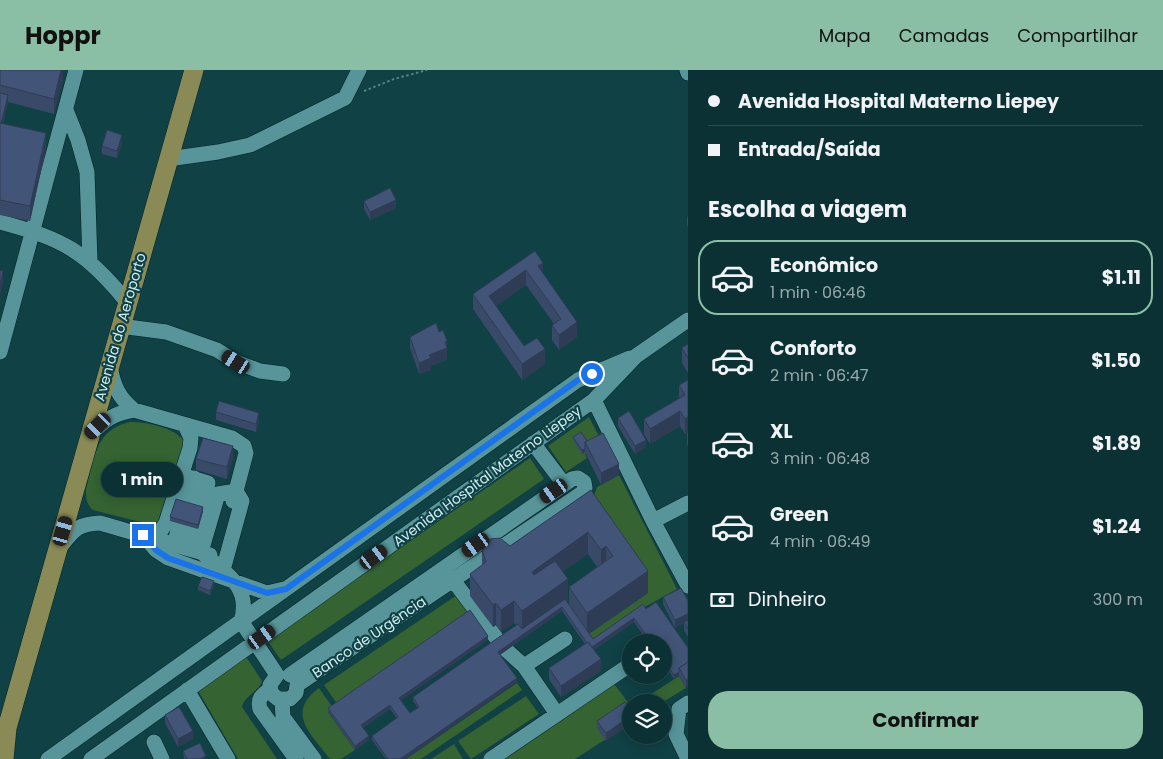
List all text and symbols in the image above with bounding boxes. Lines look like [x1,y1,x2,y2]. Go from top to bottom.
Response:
text: Hoppr [25,19,101,52]
text: Mapa [819,23,871,48]
text: Camadas [899,23,989,48]
text: Compartilhar [1017,23,1138,48]
text: Avenida Hospital Materno Liepey [738,88,1059,115]
text: Entrada/Saída [738,136,881,163]
text: Escolha a viagem [708,194,907,225]
street label: Avenida do Aeroporto [89,251,151,403]
text: Econômico [770,252,878,279]
icon: car [710,255,755,300]
text: $1.11 [1102,264,1141,291]
text: 1 min · 06:46 [770,281,866,304]
text: Conforto [770,335,856,362]
icon: car [710,338,755,383]
text: $1.50 [1091,347,1141,374]
car [219,348,252,376]
route start [581,363,603,385]
text: 2 min · 06:47 [770,364,868,387]
street label: Avenida Hospital Materno Liepey [389,401,585,551]
car [82,410,113,442]
text: XL [770,418,793,445]
icon: car [710,421,755,466]
text: $1.89 [1092,430,1141,457]
text: 3 min · 06:48 [770,447,870,470]
callout: 1 min [102,462,184,498]
text: 1 min [121,468,163,491]
car [537,476,570,506]
text: Green [770,501,829,528]
icon: car [710,504,755,549]
text: $1.24 [1092,513,1141,540]
car [51,515,74,547]
route end [132,524,154,546]
car [459,530,492,560]
text: 4 min · 06:49 [770,530,871,553]
car [357,542,390,572]
icon: cash [708,586,736,614]
text: Dinheiro [748,586,826,613]
text: 300 m [1093,588,1143,611]
street label: Banco de Urgência [308,591,430,683]
car [245,622,278,652]
map controls [622,634,672,744]
button: locate [622,634,672,684]
button: Confirmar [708,691,1143,749]
button: layers [622,694,672,744]

